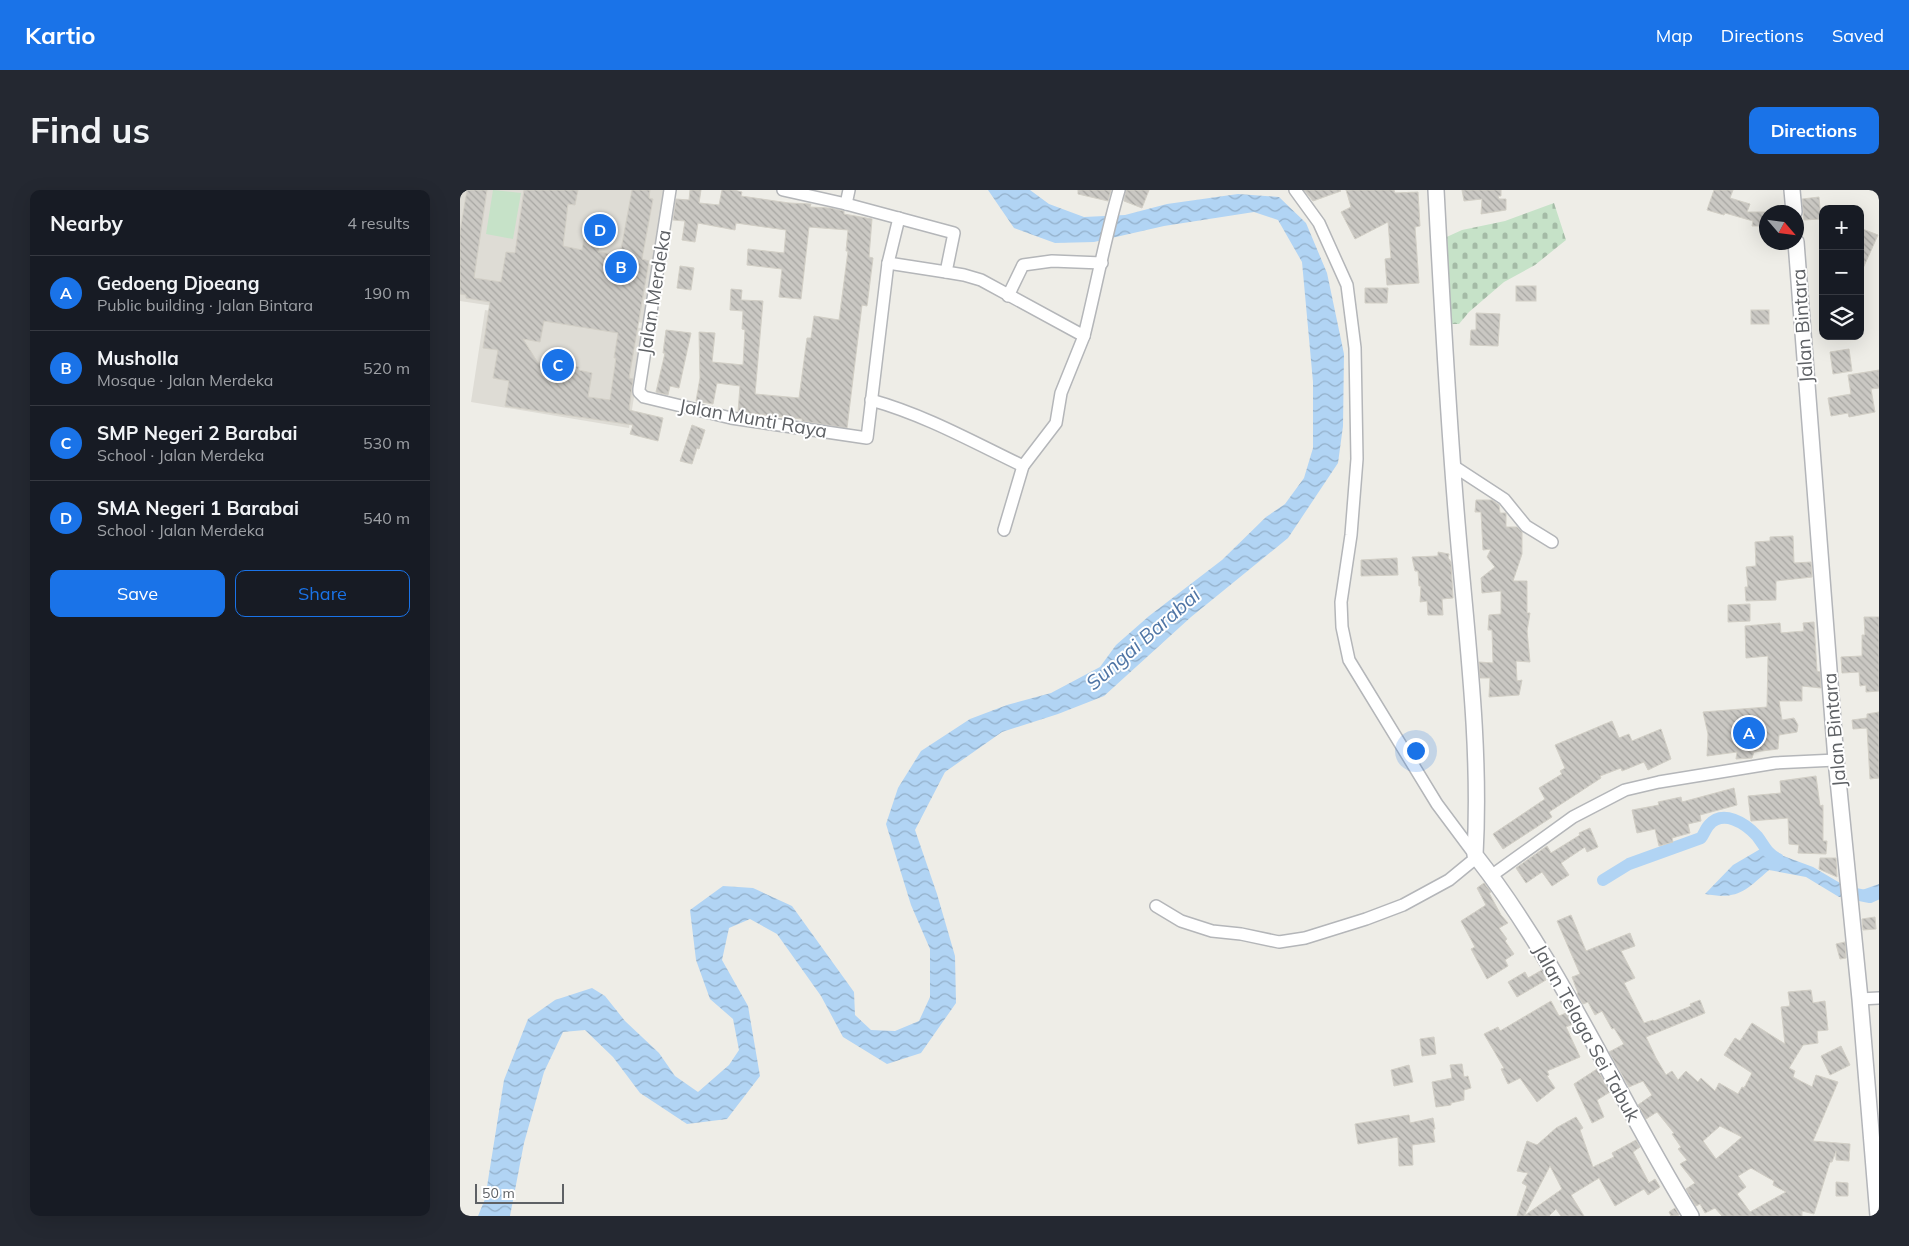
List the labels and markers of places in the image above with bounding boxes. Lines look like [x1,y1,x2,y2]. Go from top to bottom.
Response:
pin: D [584,211,616,249]
pin: B [605,248,637,286]
pin: C [542,346,574,384]
pin: A [1733,714,1765,752]

